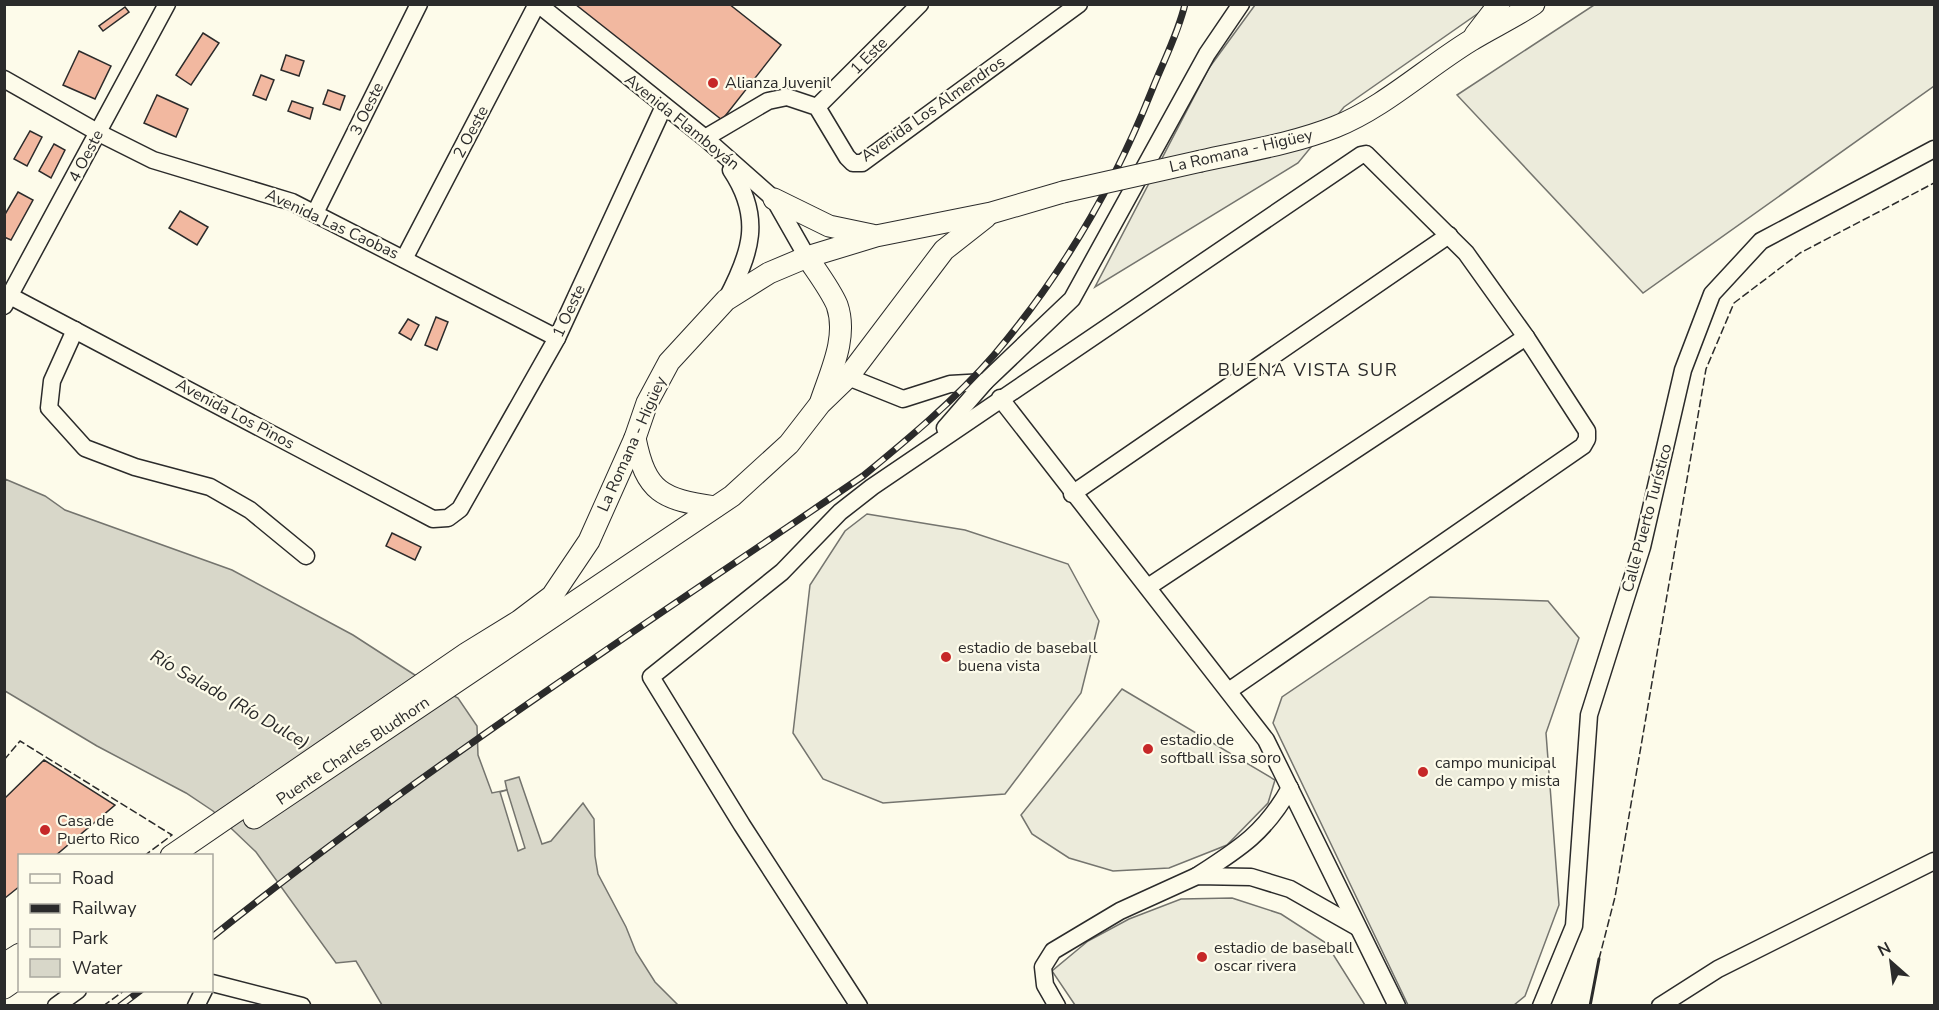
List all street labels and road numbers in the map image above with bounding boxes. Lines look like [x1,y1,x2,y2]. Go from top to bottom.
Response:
street label: 1 Este [845,32,893,80]
street label: Avenida Los Almendros [857,51,1009,167]
street label: Avenida Flamboyán [620,69,744,175]
street label: 3 Oeste [345,79,389,139]
street label: 2 Oeste [448,102,494,162]
street label: La Romana - Higüey [1167,124,1316,178]
street label: 4 Oeste [63,126,109,186]
street label: Avenida Las Caobas [262,183,402,265]
street label: 1 Oeste [547,281,591,341]
street label: La Romana - Higüey [592,372,672,515]
street label: Avenida Los Pinos [172,373,298,455]
street label: Calle Puerto Turístico [1617,441,1677,595]
street label: Puente Charles Bludhorn [272,691,434,811]

